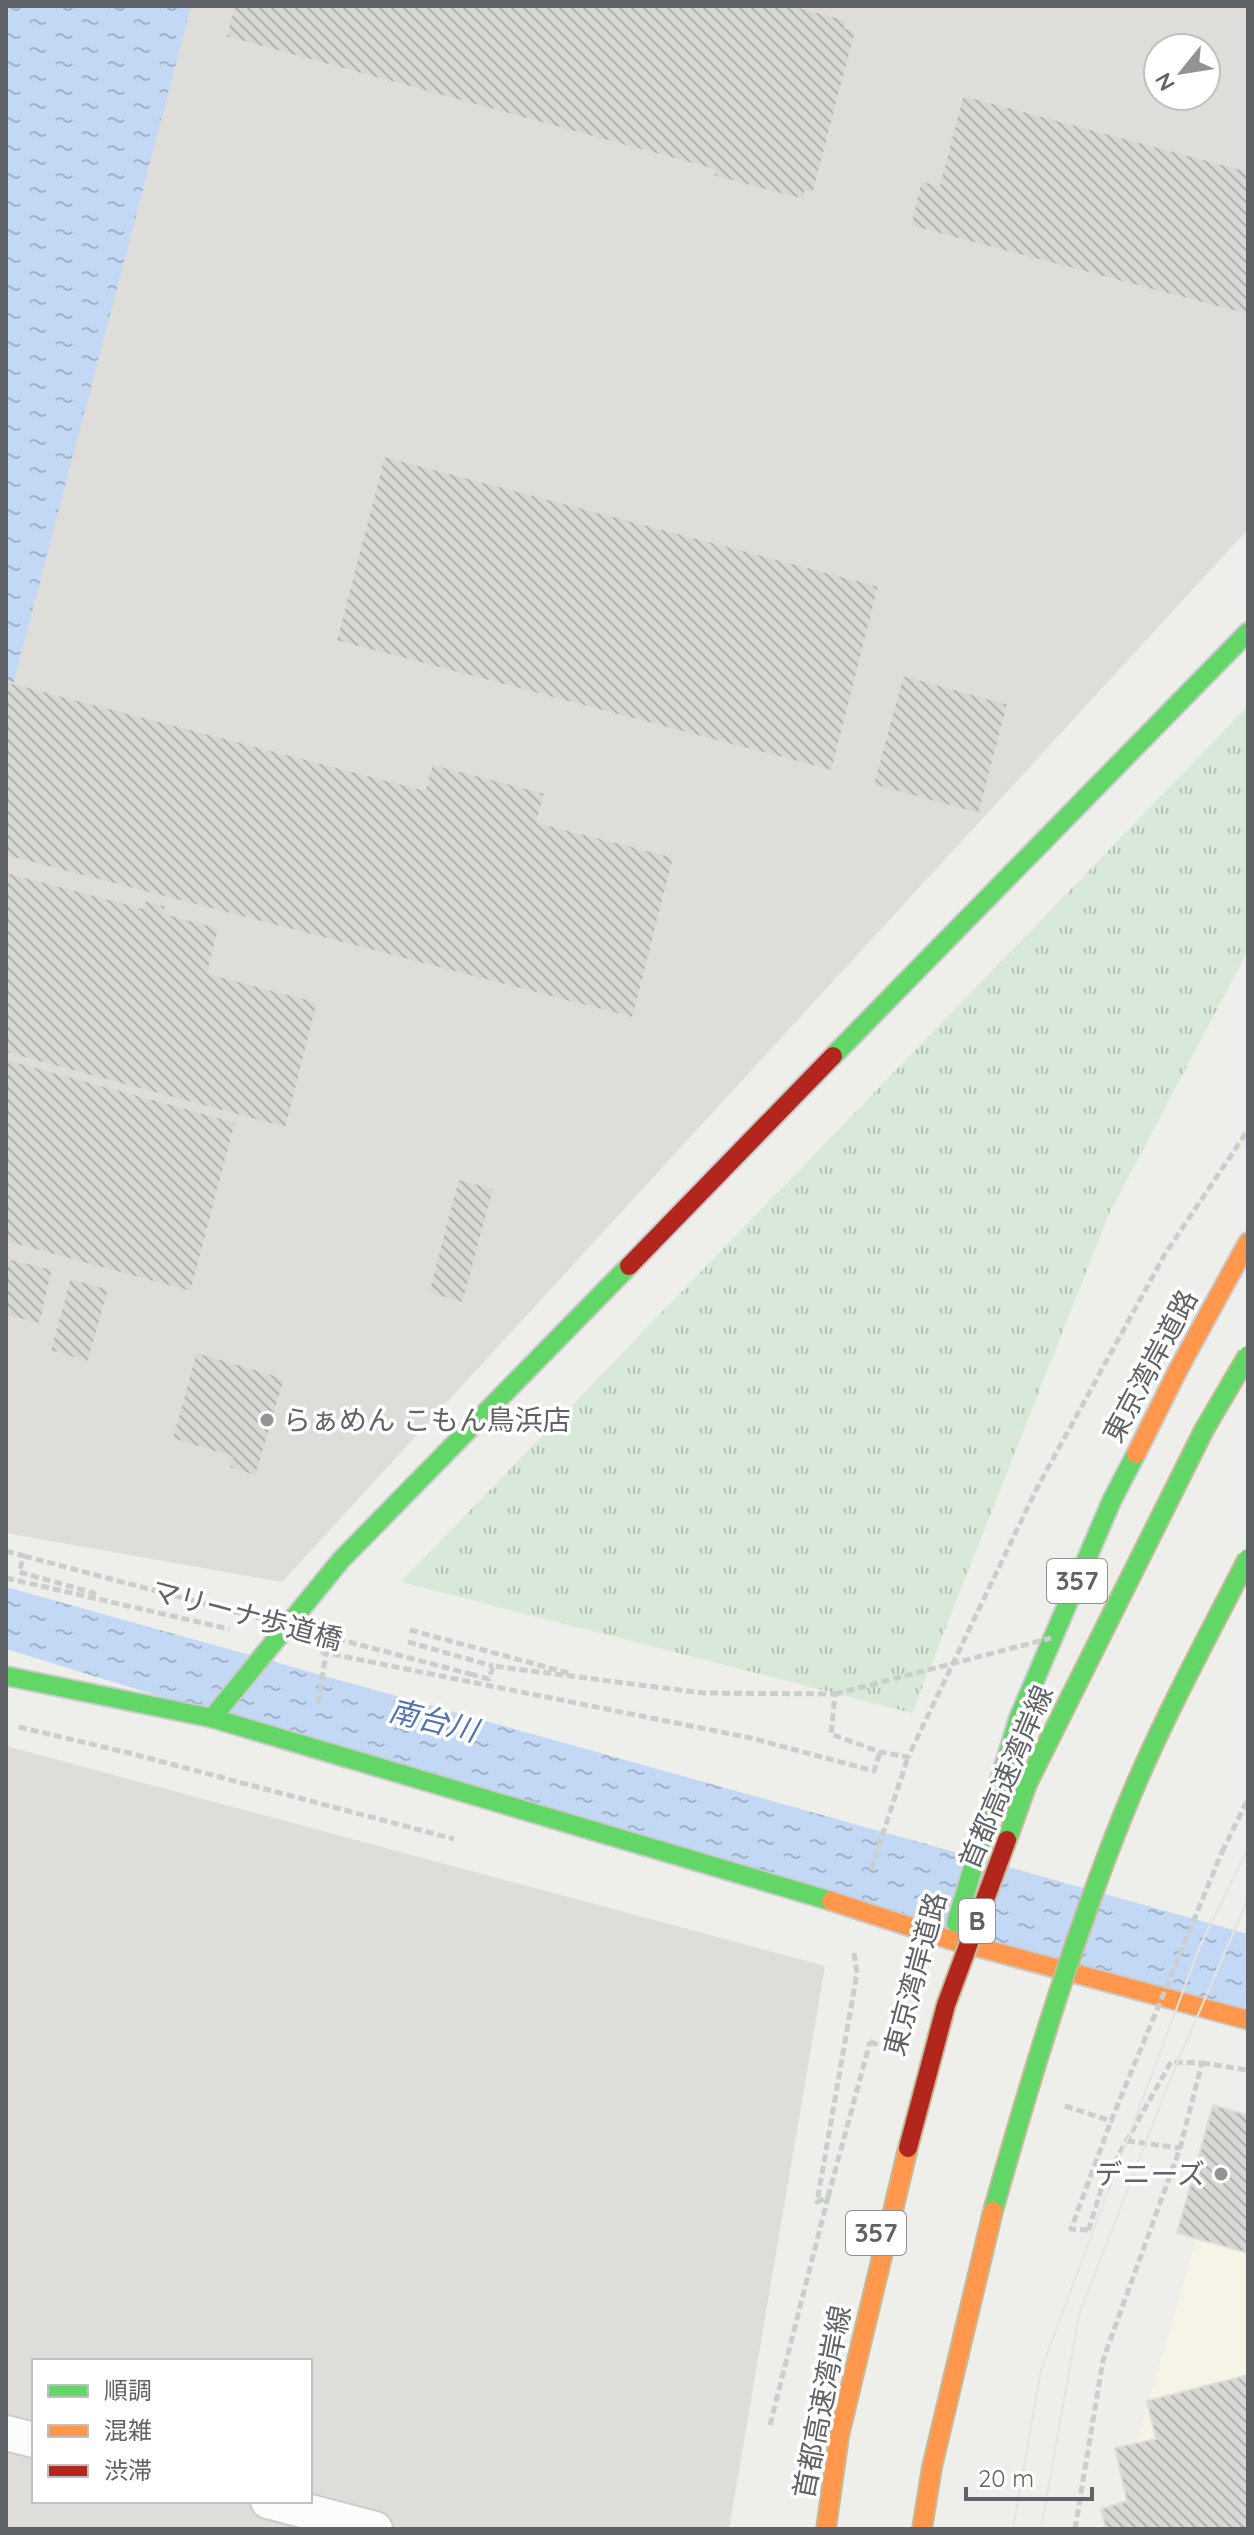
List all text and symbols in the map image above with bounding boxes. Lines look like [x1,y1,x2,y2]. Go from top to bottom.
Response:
north arrow [1142,32,1222,112]
text: N [1149,68,1181,96]
street label: 東京湾岸道路 [1095,1283,1204,1448]
place label: らぁめん こもん鳥浜店 [283,1402,571,1437]
marker: らぁめん こもん鳥浜店 [258,1411,276,1429]
road number: 357 [1047,1559,1107,1603]
street label: マリーナ歩道橋 [148,1572,346,1657]
street label: 首都高速湾岸線 [951,1680,1060,1874]
water label: 南台川 [385,1691,484,1750]
street label: 東京湾岸道路 [876,1888,953,2060]
road number: B [959,1899,995,1943]
place label: デニーズ [1094,2156,1205,2191]
marker: デニーズ [1212,2165,1230,2183]
road number: 357 [846,2211,906,2255]
street label: 首都高速湾岸線 [786,2302,857,2501]
legend [32,2359,312,2503]
text: 順調 [104,2375,152,2405]
text: 混雑 [104,2415,152,2445]
scale bar [966,2451,1092,2501]
text: 渋滞 [104,2455,152,2485]
text: 20 m [978,2463,1034,2493]

